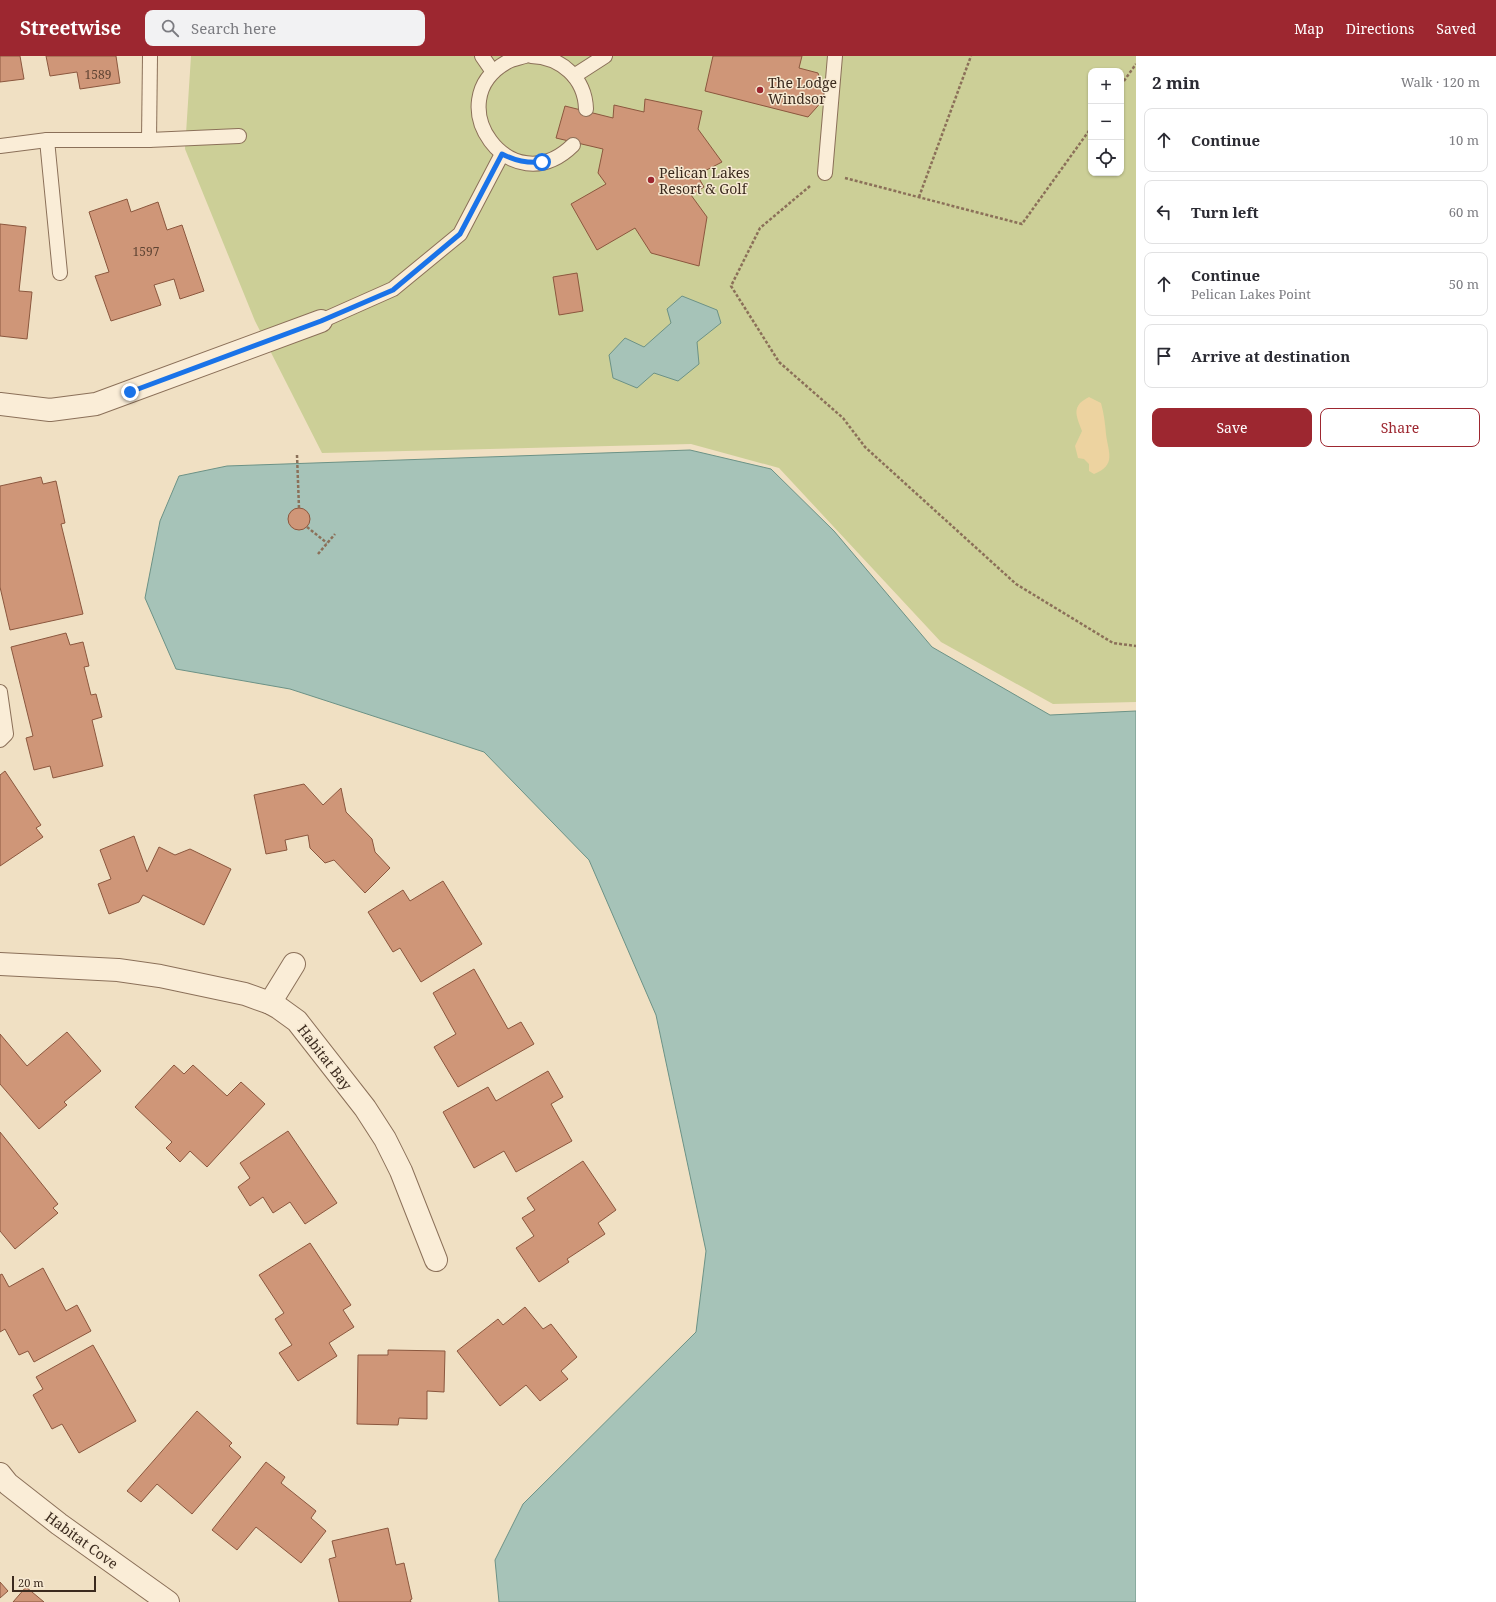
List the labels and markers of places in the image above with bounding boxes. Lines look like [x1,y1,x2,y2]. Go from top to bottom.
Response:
place label: The Lodge Windsor [768,73,837,108]
marker: The Lodge Windsor [755,85,765,95]
place label: Pelican Lakes Resort & Golf [659,163,750,198]
marker: Pelican Lakes Resort & Golf [646,175,656,185]

